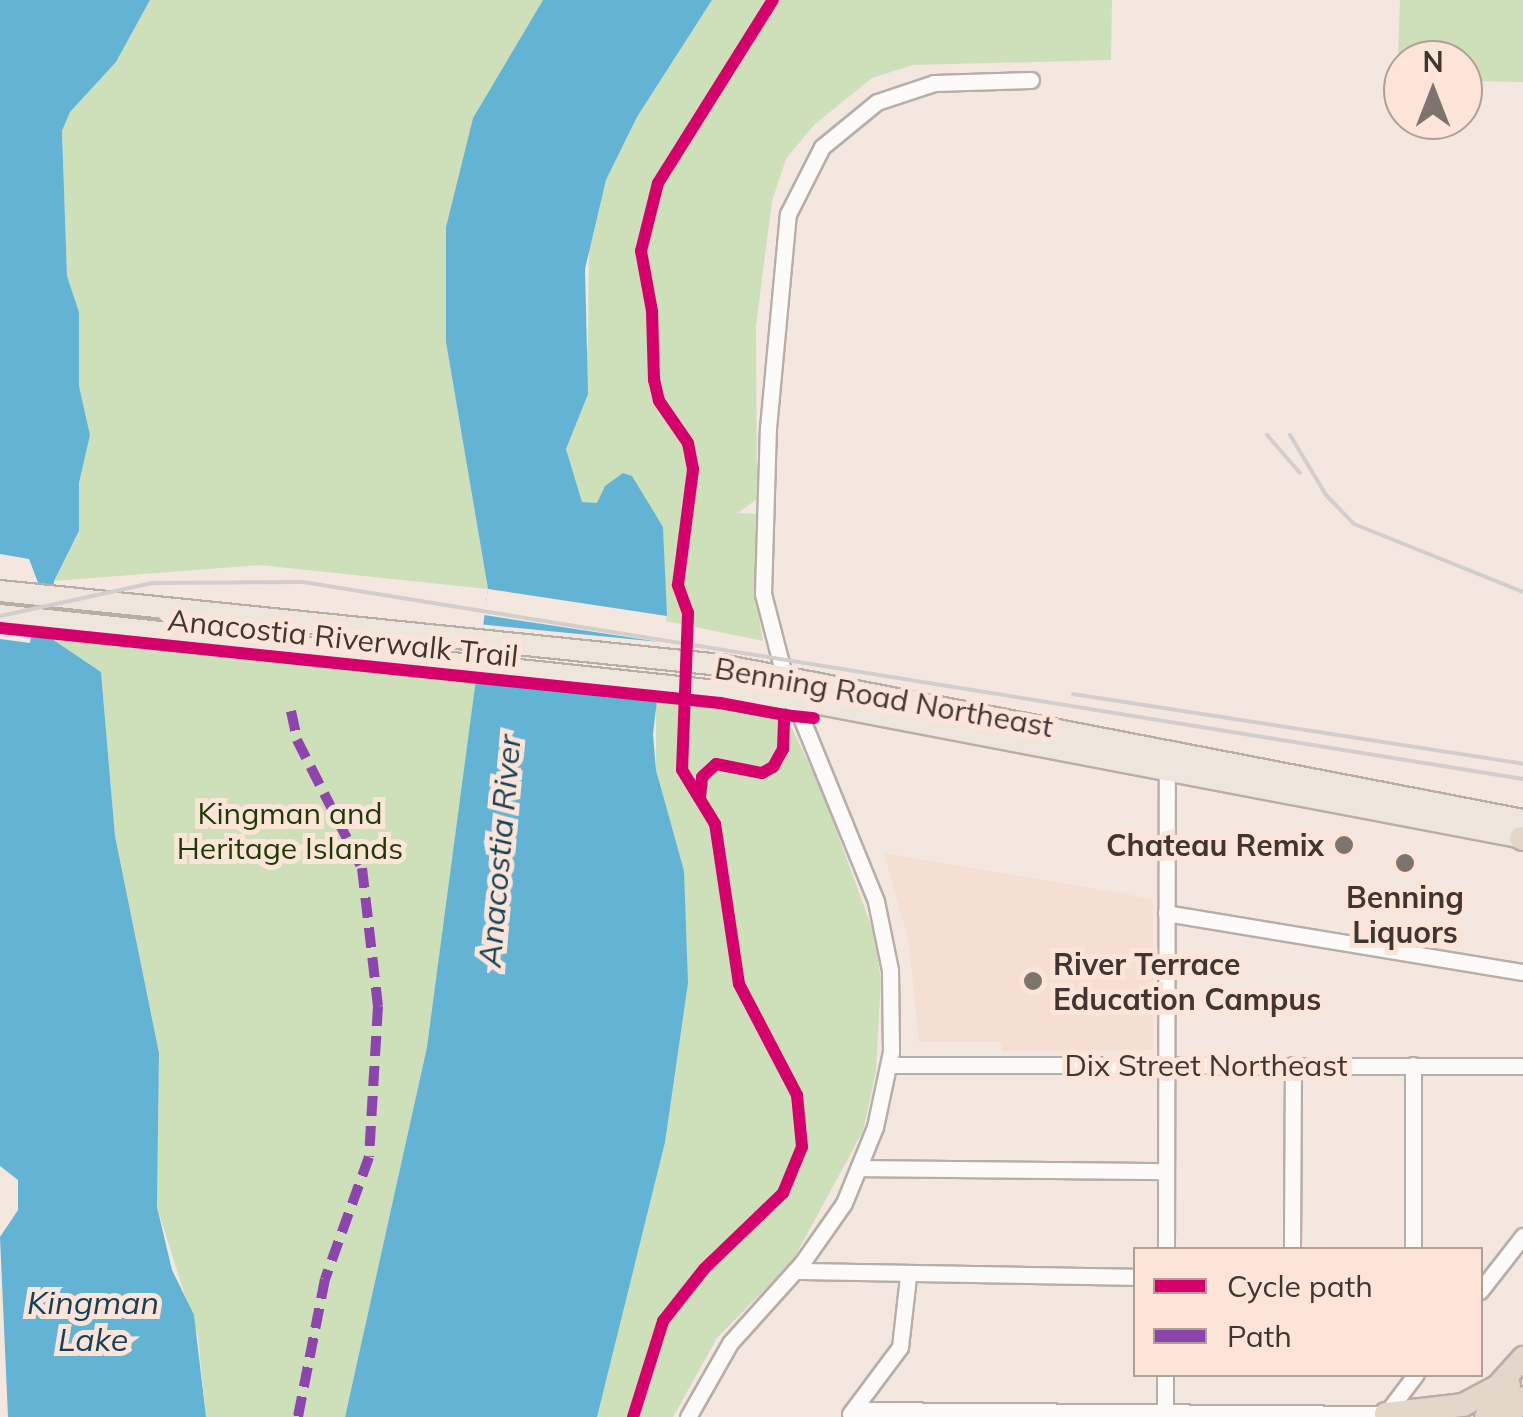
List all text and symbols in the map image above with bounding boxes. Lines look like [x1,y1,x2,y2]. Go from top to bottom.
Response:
north arrow [1383,40,1483,140]
text: N [1422,44,1444,79]
street label: Anacostia Riverwalk Trail [166,602,520,674]
street label: Benning Road Northeast [712,650,1056,744]
water label: Anacostia River [470,733,528,969]
park label: Kingman and Heritage Islands [177,795,403,866]
place label: Chateau Remix [1106,827,1324,863]
marker: Chateau Remix [1333,834,1355,856]
marker: Benning Liquors [1394,852,1416,874]
place label: Benning Liquors [1346,879,1464,950]
place label: River Terrace Education Campus [1053,946,1321,1016]
marker: River Terrace Education Campus [1022,970,1044,992]
street label: Dix Street Northeast [1064,1047,1348,1083]
legend [1133,1247,1483,1377]
text: Cycle path [1227,1267,1373,1305]
water label: Kingman Lake [27,1284,159,1359]
text: Path [1227,1317,1292,1355]

